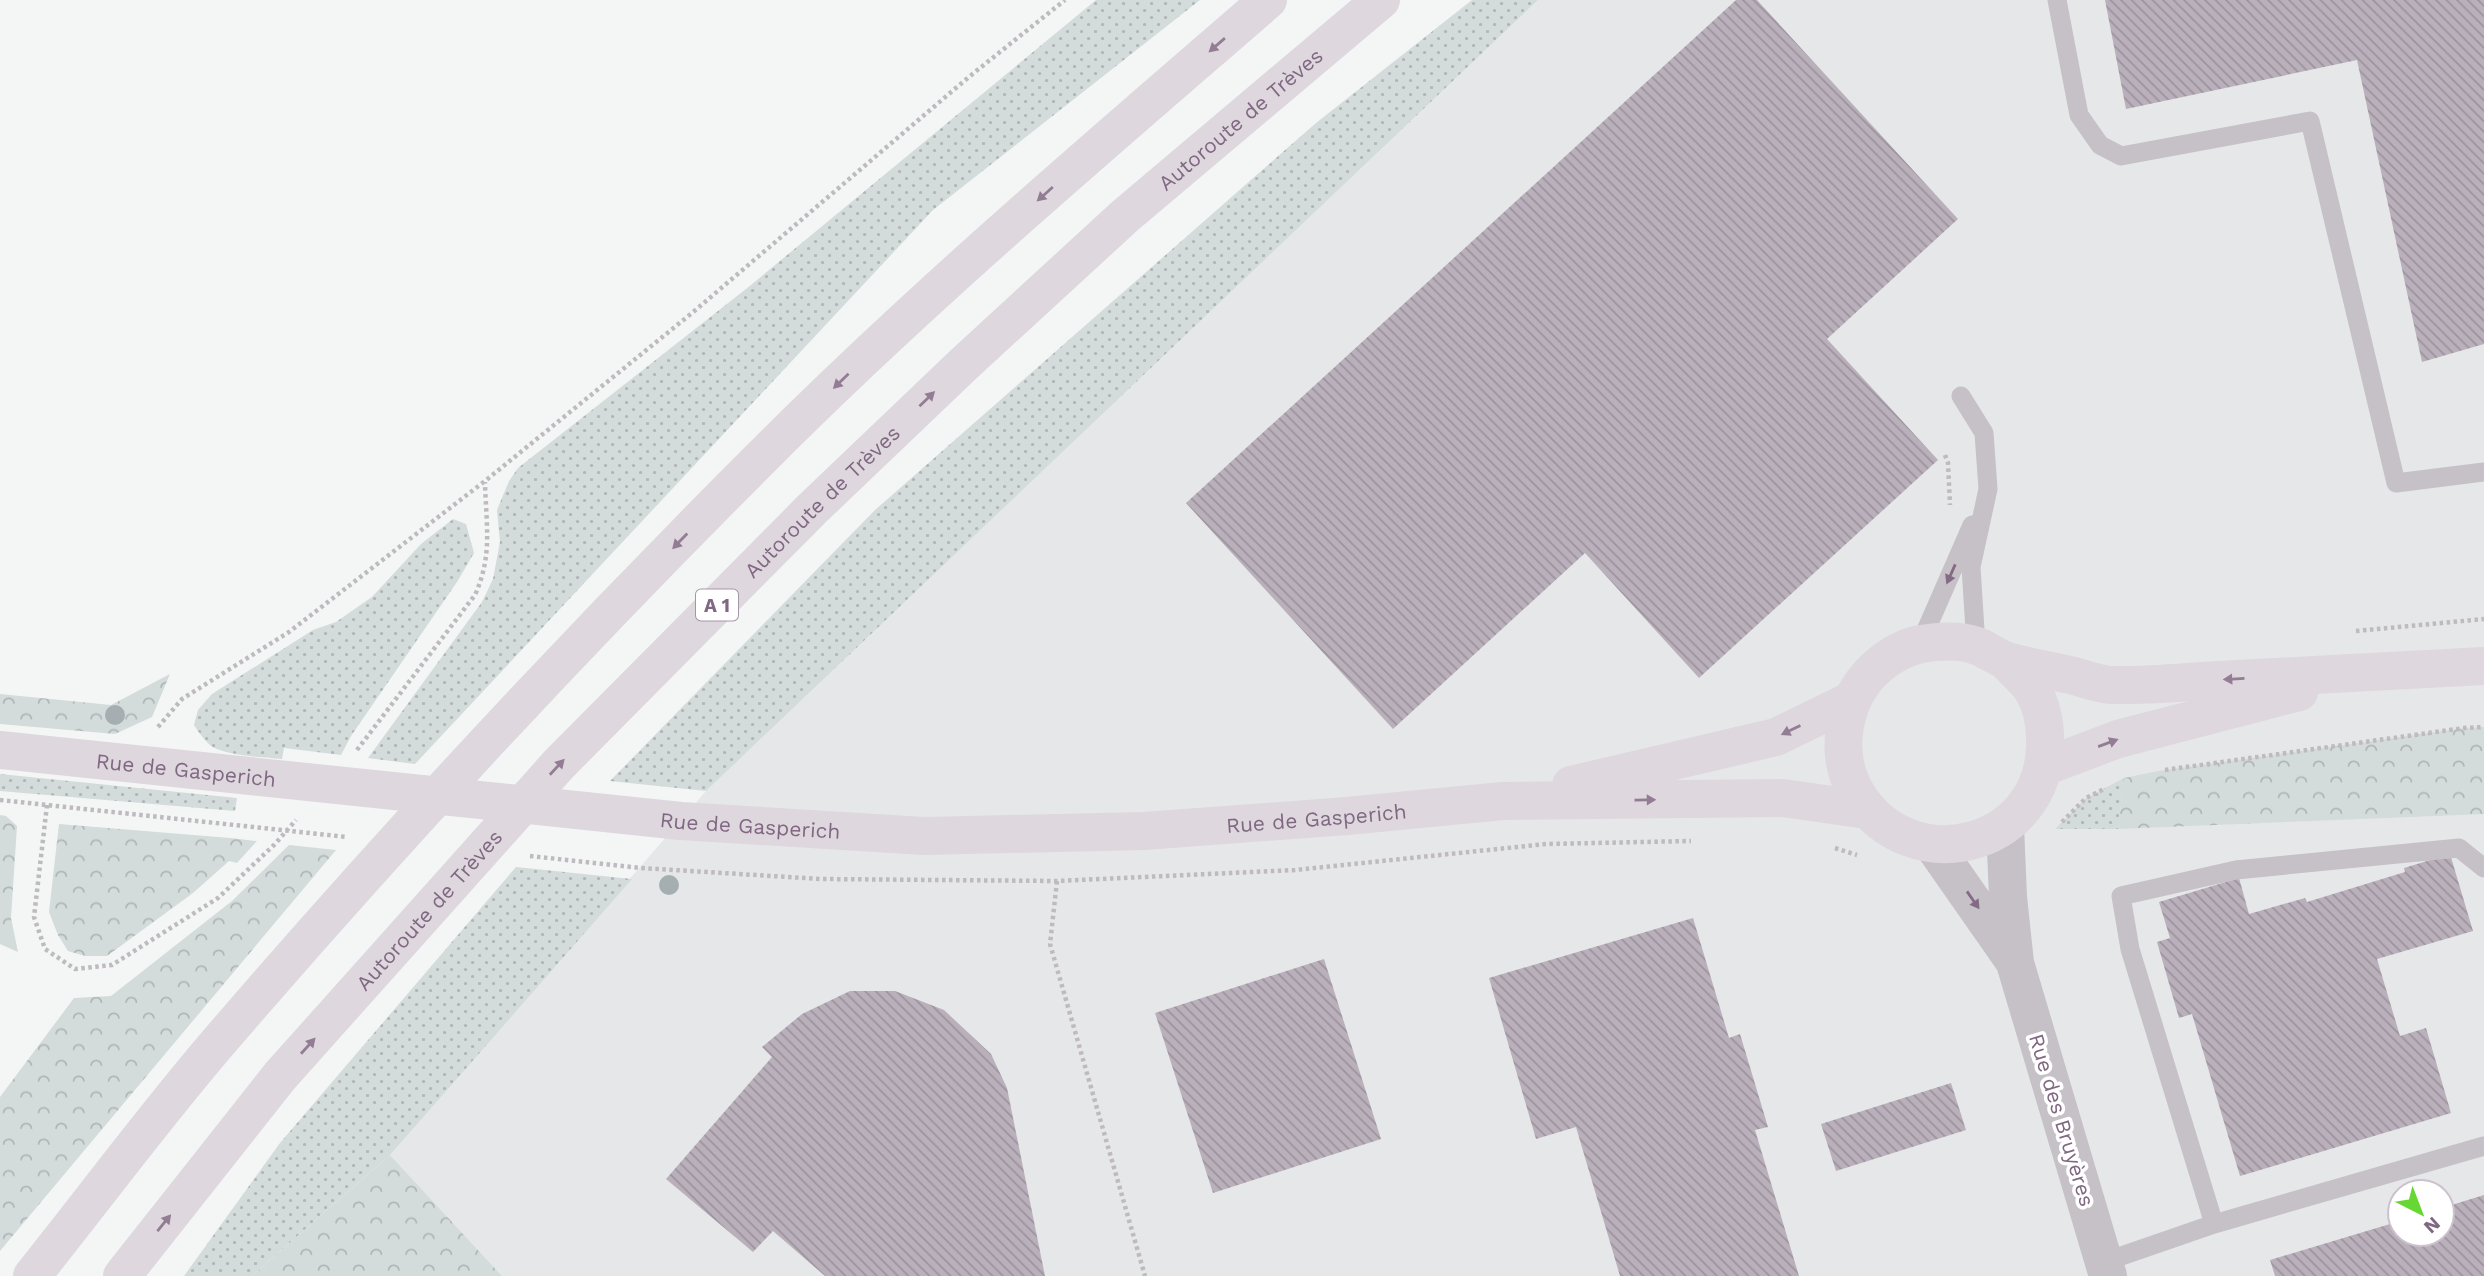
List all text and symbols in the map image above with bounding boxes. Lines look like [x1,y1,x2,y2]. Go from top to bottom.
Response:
one-way arrow [1208,37,1225,52]
street label: Autoroute de Trèves [1153,42,1327,195]
one-way arrow [1036,186,1054,202]
one-way arrow [833,373,850,390]
one-way arrow [918,392,935,408]
street label: Autoroute de Trèves [739,420,905,583]
one-way arrow [672,532,688,549]
one-way arrow [1945,564,1957,584]
road number: A 1 [696,590,738,620]
one-way arrow [2223,674,2245,685]
one-way arrow [1781,724,1801,736]
one-way arrow [2098,737,2119,748]
street label: Rue de Gasperich [95,748,277,791]
one-way arrow [549,758,565,776]
one-way arrow [1634,794,1656,806]
street label: Rue de Gasperich [1225,798,1408,837]
street label: Rue de Gasperich [659,806,841,843]
street label: Autoroute de Trèves [350,824,507,995]
one-way arrow [1966,891,1980,909]
street label: Rue des Bruyères [2024,1031,2100,1209]
one-way arrow [299,1038,315,1055]
north arrow [2386,1178,2456,1248]
text: N [2419,1212,2445,1239]
one-way arrow [157,1214,172,1232]

